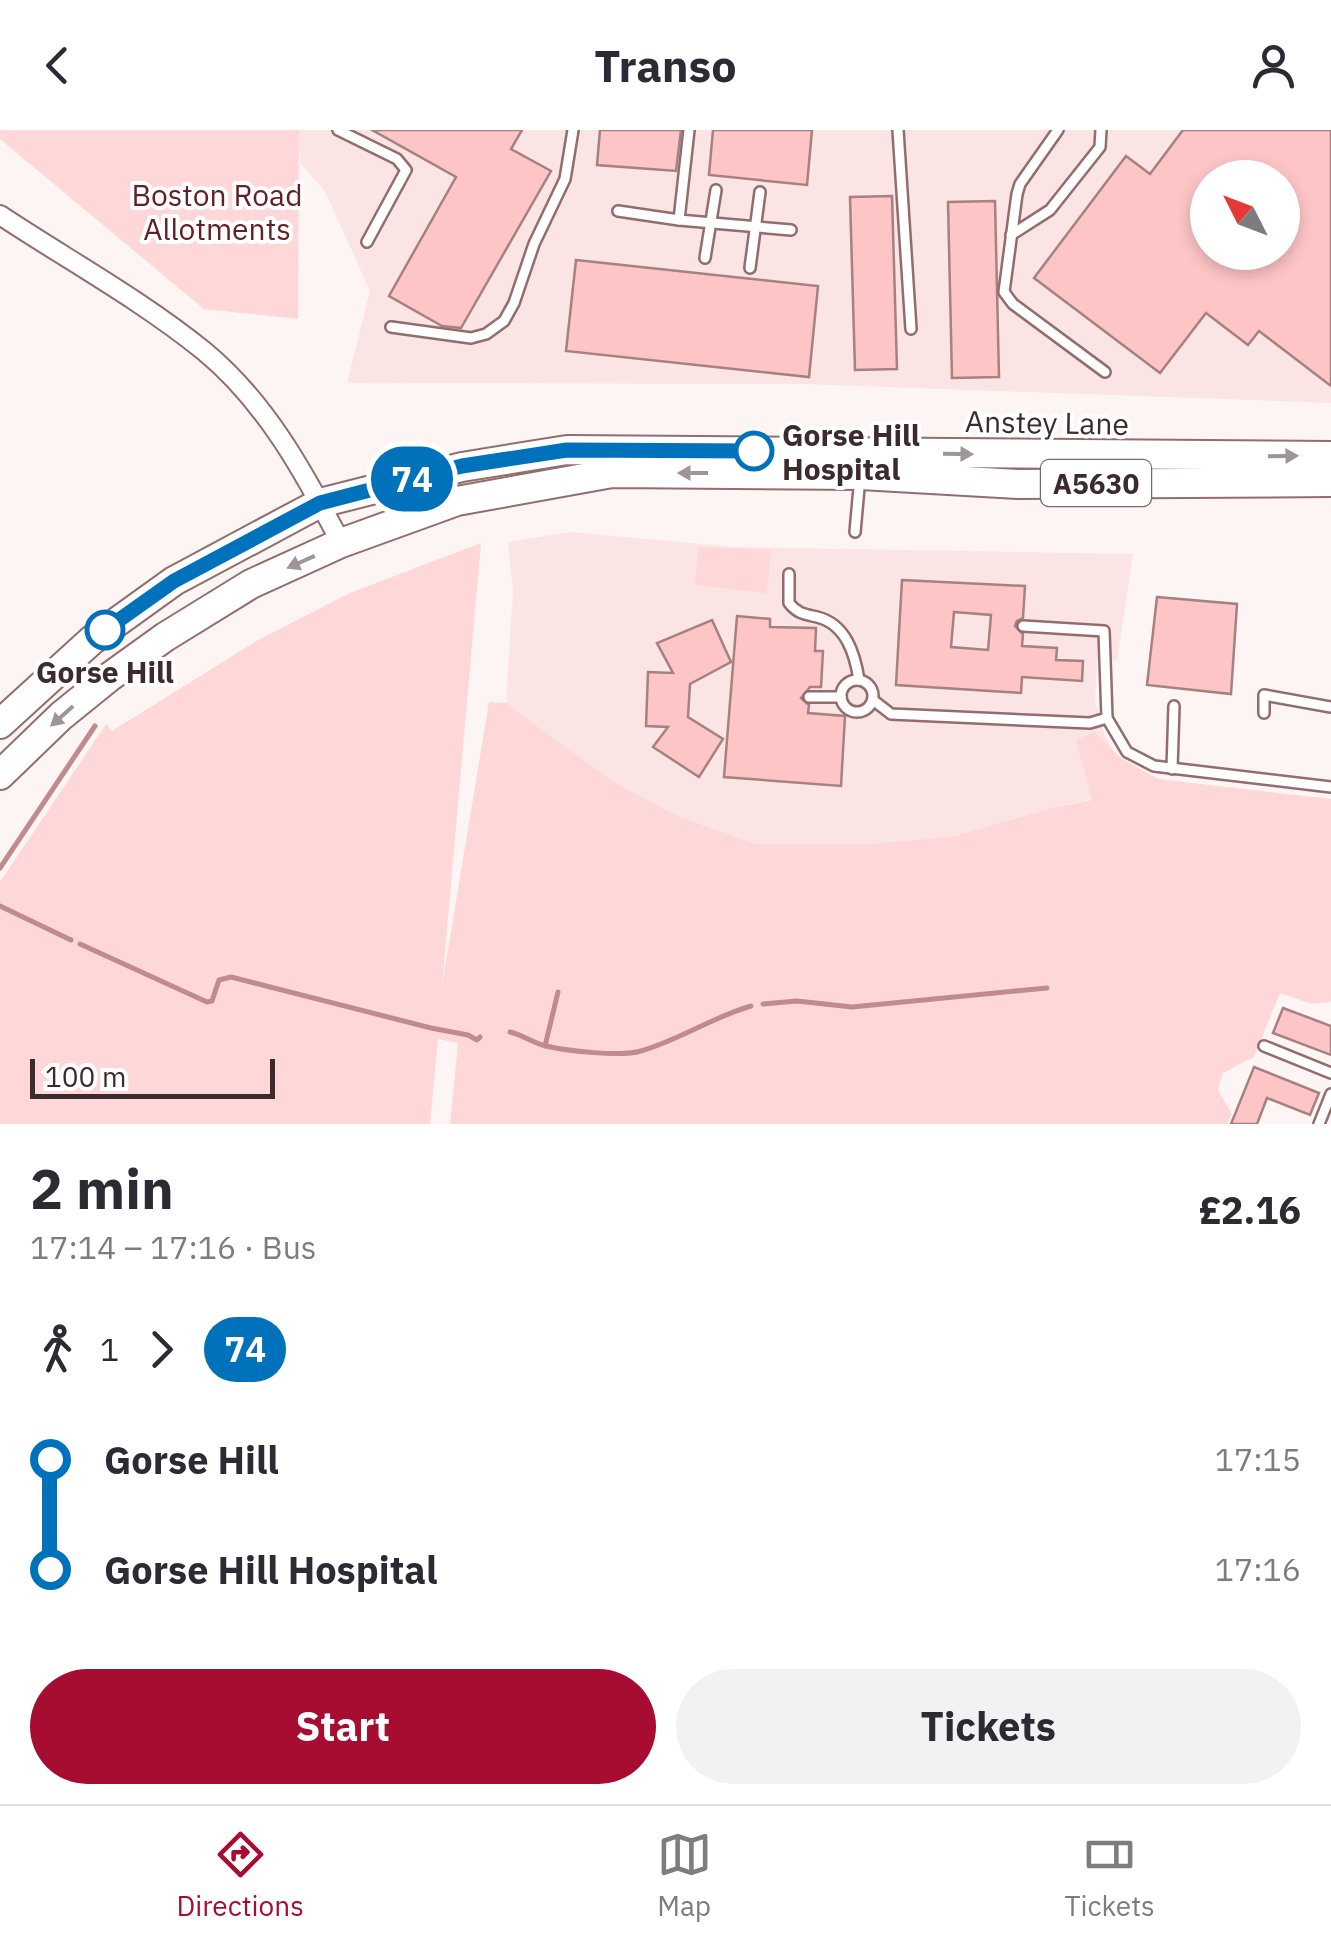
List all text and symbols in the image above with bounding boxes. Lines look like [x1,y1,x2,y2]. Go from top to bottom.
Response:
text: Transo [594,36,737,94]
icon: back [30,38,85,93]
icon: person [1246,38,1301,93]
north arrow [1190,160,1300,270]
map controls [1190,160,1300,270]
park label: Boston Road Allotments [131,175,303,248]
street label: Anstey Lane [965,401,1129,443]
place label: Gorse Hill Hospital [782,415,920,488]
marker: Gorse Hill Hospital [735,432,773,470]
line badge: 74 [367,446,457,512]
one-way arrow [943,446,975,462]
one-way arrow [1268,448,1300,464]
text: 74 [391,456,433,502]
road number: A5630 [1041,460,1151,506]
one-way arrow [677,465,709,481]
one-way arrow [286,553,315,570]
marker: Gorse Hill [86,611,124,649]
place label: Gorse Hill [36,652,174,691]
one-way arrow [50,705,75,727]
scale bar [30,1054,275,1098]
text: 100 m [45,1058,126,1095]
text: 2 min [30,1153,174,1224]
text: £2.16 [1199,1185,1301,1234]
text: 17:14 – 17:16 · Bus [30,1226,316,1268]
icon: walk [30,1322,85,1377]
icon: forward [134,1322,189,1377]
text: 74 [224,1326,266,1372]
text: 1 [100,1328,119,1370]
text: Gorse Hill [104,1435,279,1484]
text: 17:15 [1215,1438,1301,1480]
text: Gorse Hill Hospital [104,1545,437,1594]
text: 17:16 [1215,1548,1301,1590]
button: Start [30,1669,656,1784]
button: Tickets [676,1669,1301,1784]
tab: Directions [176,1827,304,1924]
tab: Map [657,1827,712,1924]
tab: Tickets [1064,1827,1155,1924]

